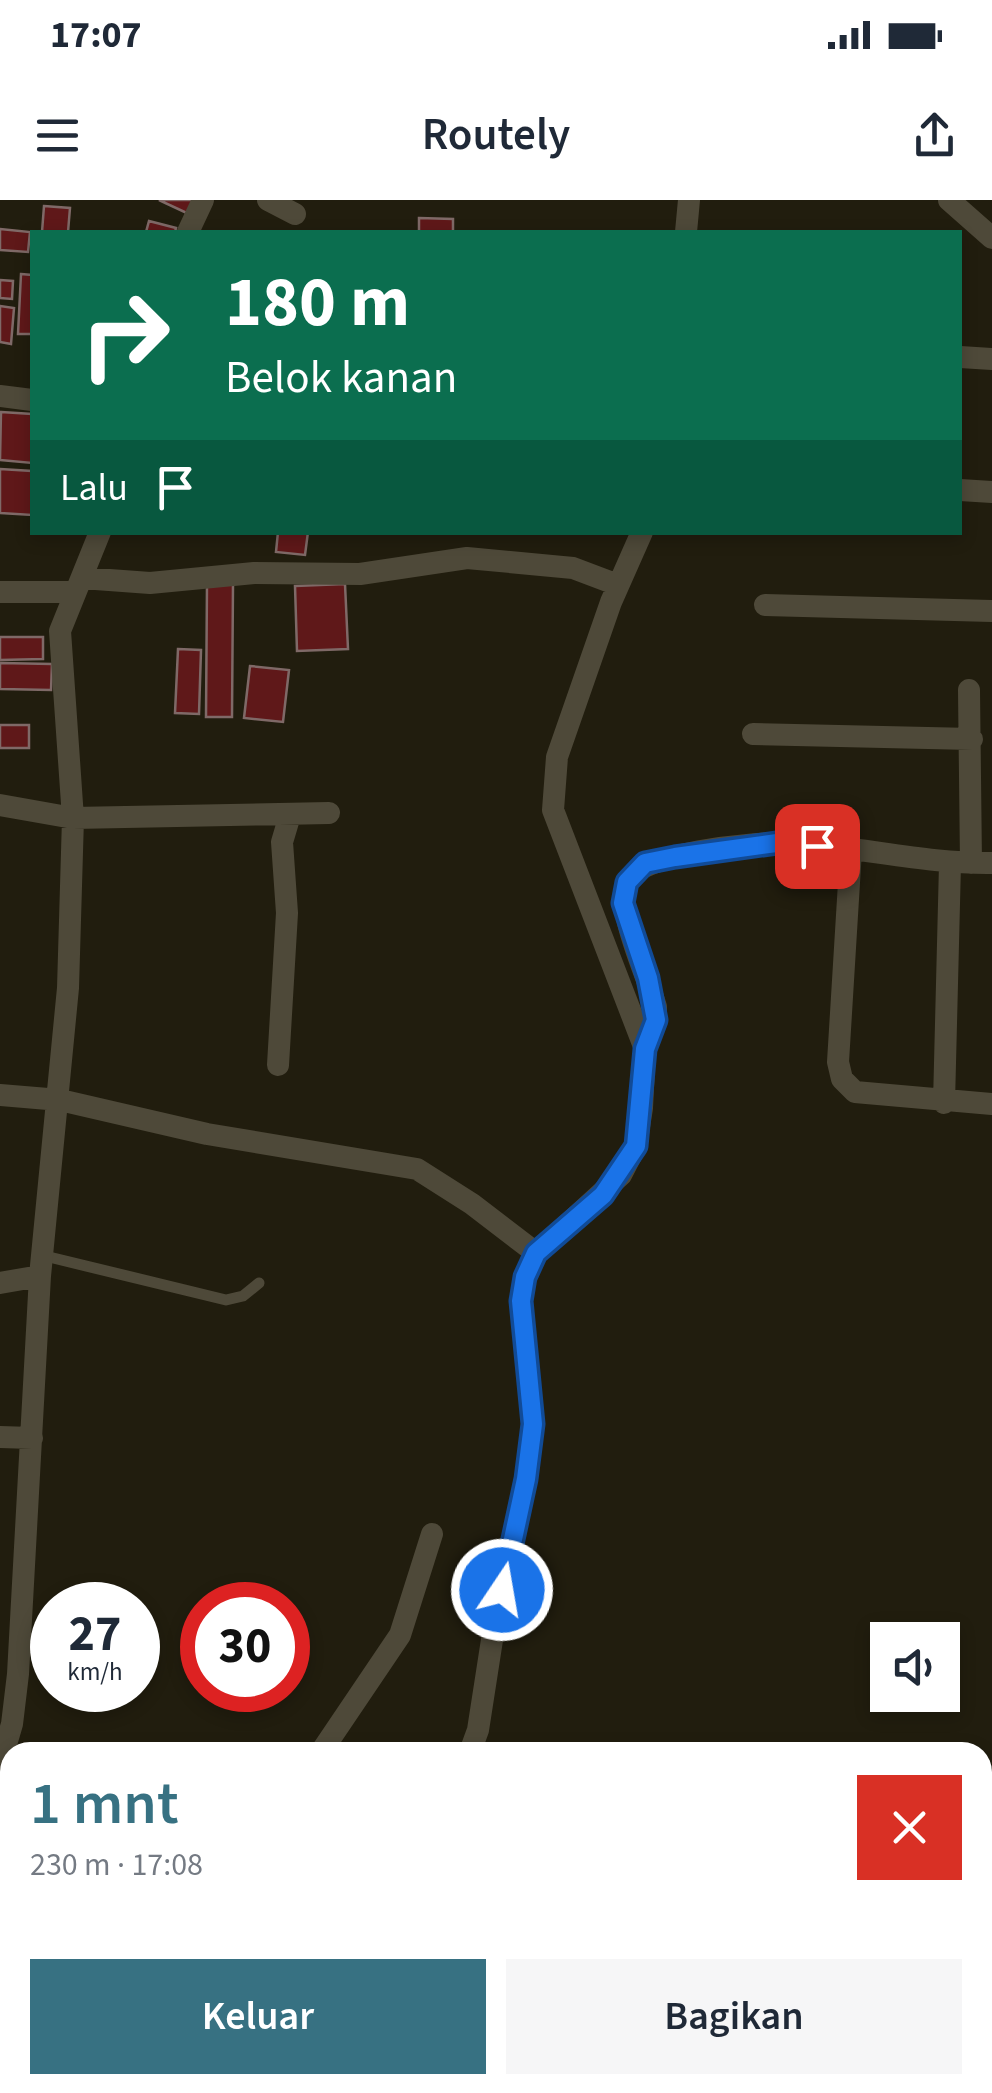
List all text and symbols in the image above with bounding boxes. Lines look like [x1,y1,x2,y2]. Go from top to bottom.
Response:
text: 17:07 [50,8,142,62]
text: Routely [422,103,570,167]
icon: menu [30,108,85,163]
icon: share [907,108,962,163]
text: 180 m [225,253,410,353]
icon: right [60,270,190,400]
text: Belok kanan [225,346,457,410]
icon: arrive [148,460,203,515]
text: Lalu [60,461,128,515]
pin [775,804,860,889]
icon: arrive [790,819,845,874]
position arrow [450,1538,554,1642]
speed limit sign: 30 [180,1582,310,1712]
text: 27 [69,1599,121,1670]
map controls [870,1622,960,1712]
button: sound [870,1622,960,1712]
text: km/h [67,1654,123,1690]
text: 1 mnt [30,1762,179,1847]
button: close [857,1775,962,1880]
text: 230 m · 17:08 [30,1842,203,1888]
button: Keluar [30,1959,486,2074]
button: Bagikan [506,1959,962,2074]

